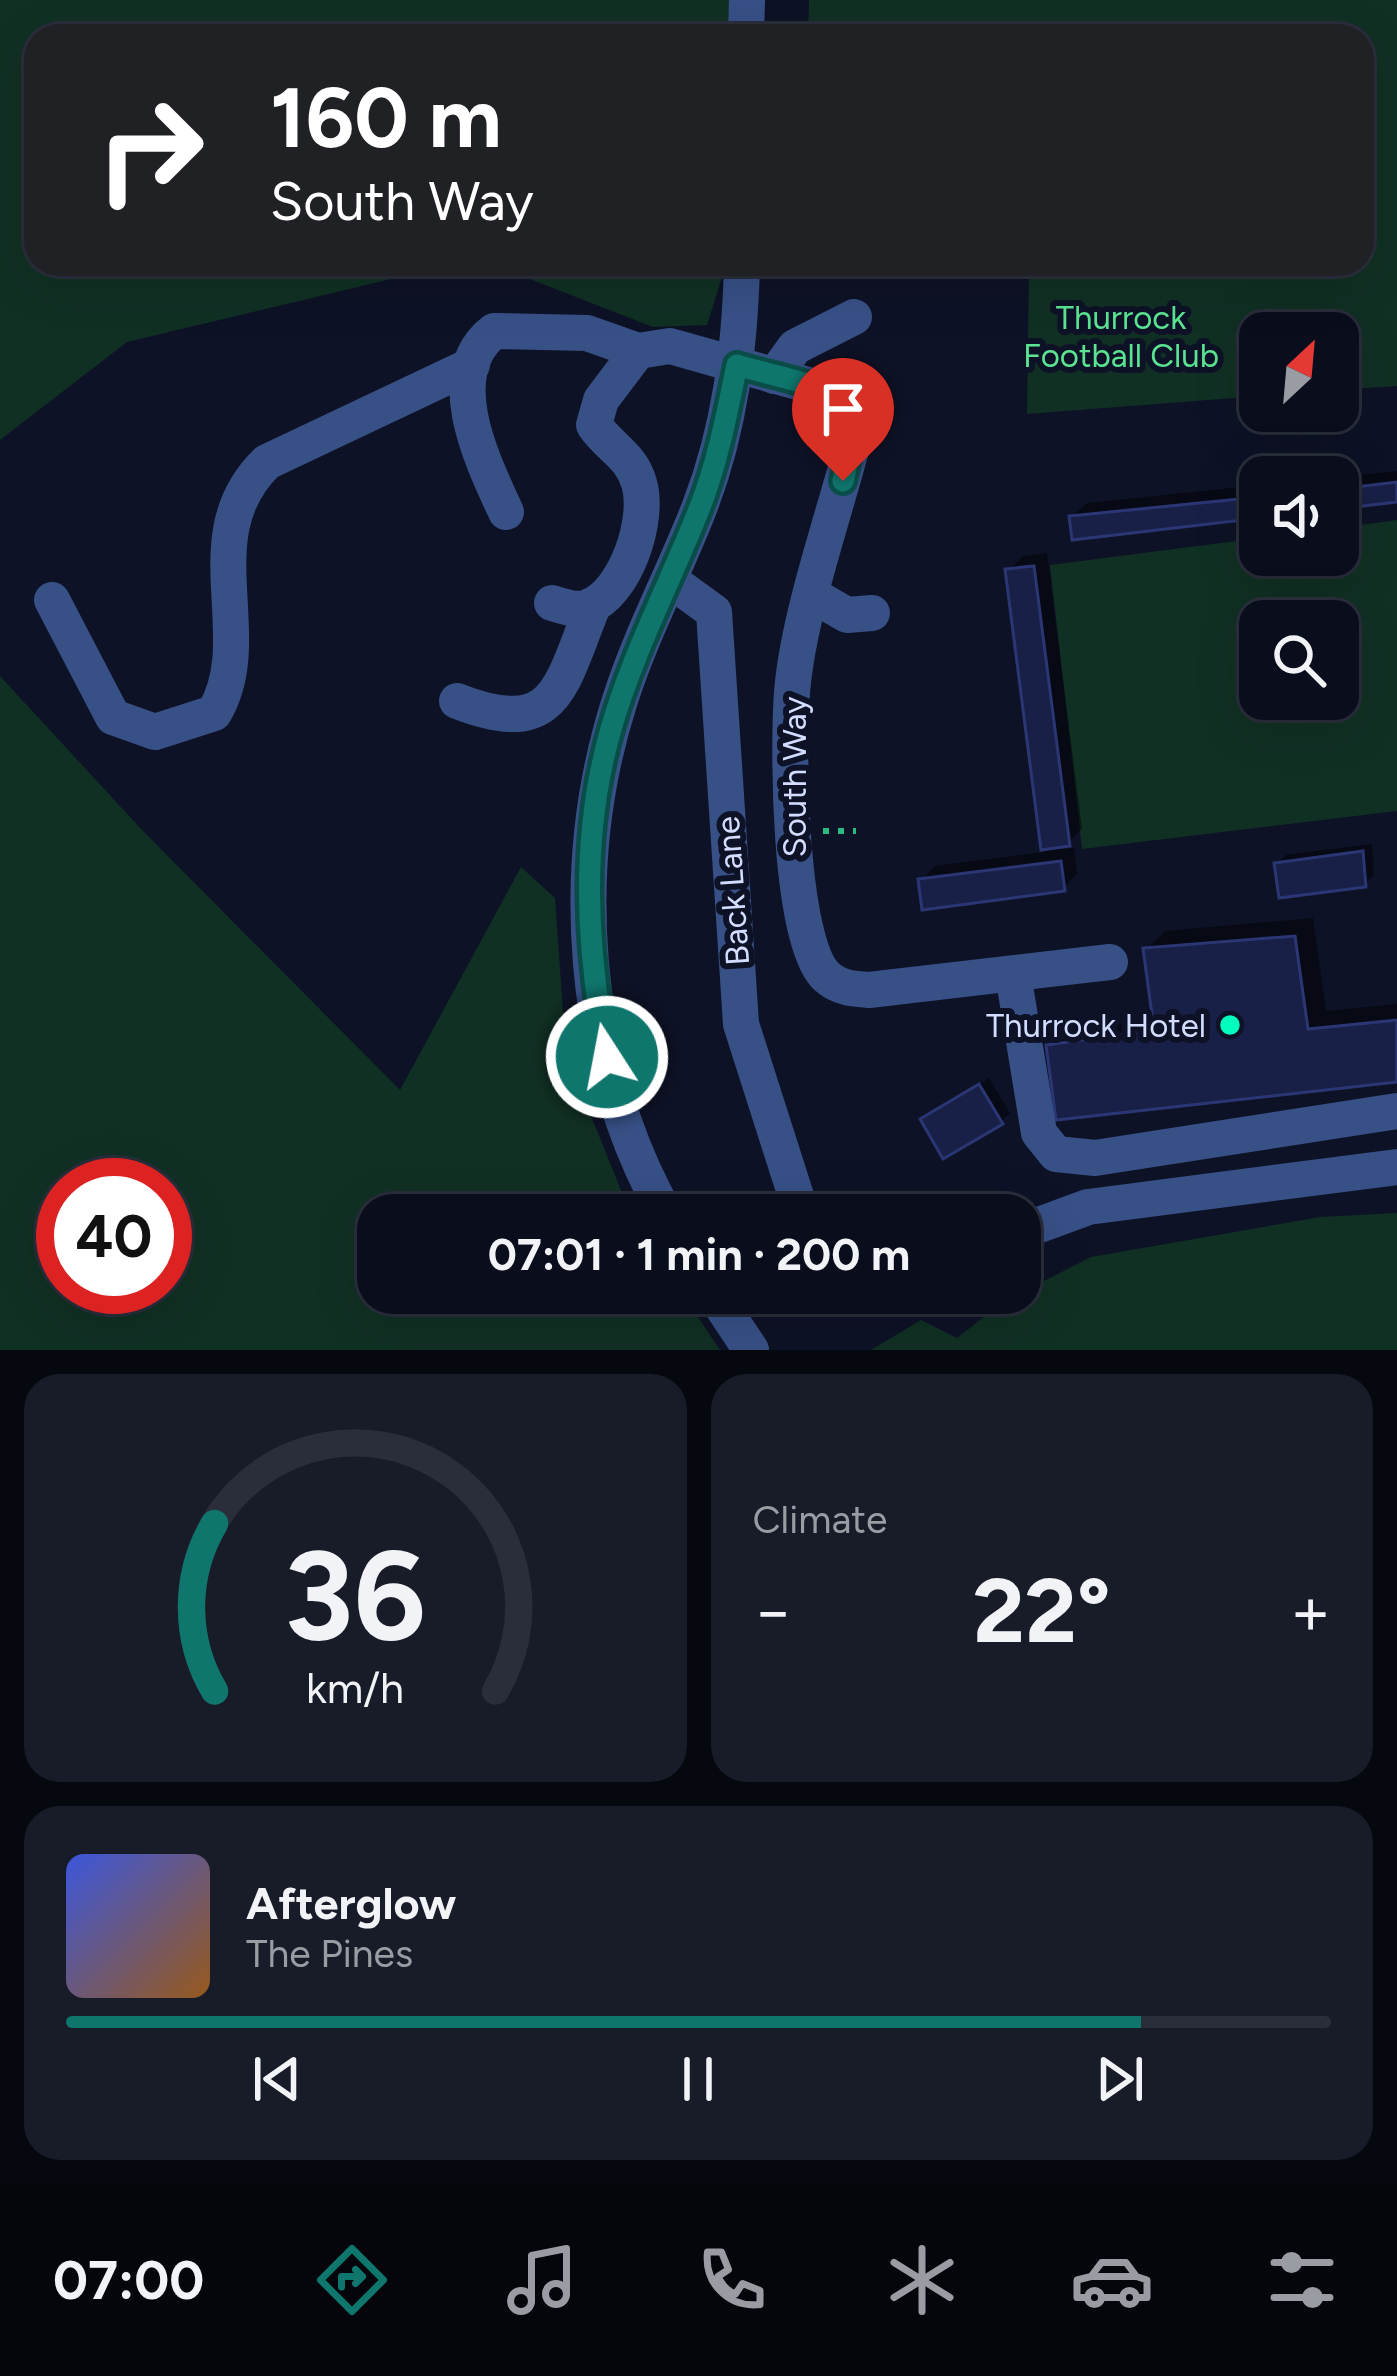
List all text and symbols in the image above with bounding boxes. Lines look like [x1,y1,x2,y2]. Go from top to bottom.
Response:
text: 160 m [270,67,502,168]
icon: right [72,72,228,228]
text: South Way [270,169,534,234]
park label: Thurrock Football Club [1023,298,1219,375]
north arrow [1239,312,1359,432]
map controls [1239,312,1359,720]
pin [792,358,894,481]
icon: arrive [810,376,876,442]
button: sound [1239,456,1359,576]
button: search [1239,600,1359,720]
street label: South Way [775,696,814,858]
street label: Back Lane [708,815,757,967]
position arrow [544,994,670,1120]
place label: Thurrock Hotel [986,1006,1206,1045]
marker: Thurrock Hotel [1217,1012,1243,1038]
speed limit sign: 40 [36,1158,192,1314]
text: 07:01 · 1 min · 200 m [488,1227,910,1281]
text: Climate [753,1496,887,1543]
text: 36 [284,1521,426,1671]
text: 22° [973,1556,1111,1665]
text: − [753,1571,794,1651]
text: + [1290,1571,1331,1651]
text: km/h [306,1662,404,1714]
text: Afterglow [246,1876,456,1930]
text: The Pines [246,1930,413,1977]
icon: previous [244,2046,310,2112]
icon: pause [665,2046,731,2112]
icon: next [1087,2046,1153,2112]
icon: directions [310,2238,394,2322]
icon: music [500,2238,584,2322]
icon: phone [690,2238,774,2322]
icon: climate [880,2238,964,2322]
icon: car [1070,2238,1154,2322]
icon: filters [1260,2238,1344,2322]
text: 07:00 [53,2248,204,2313]

